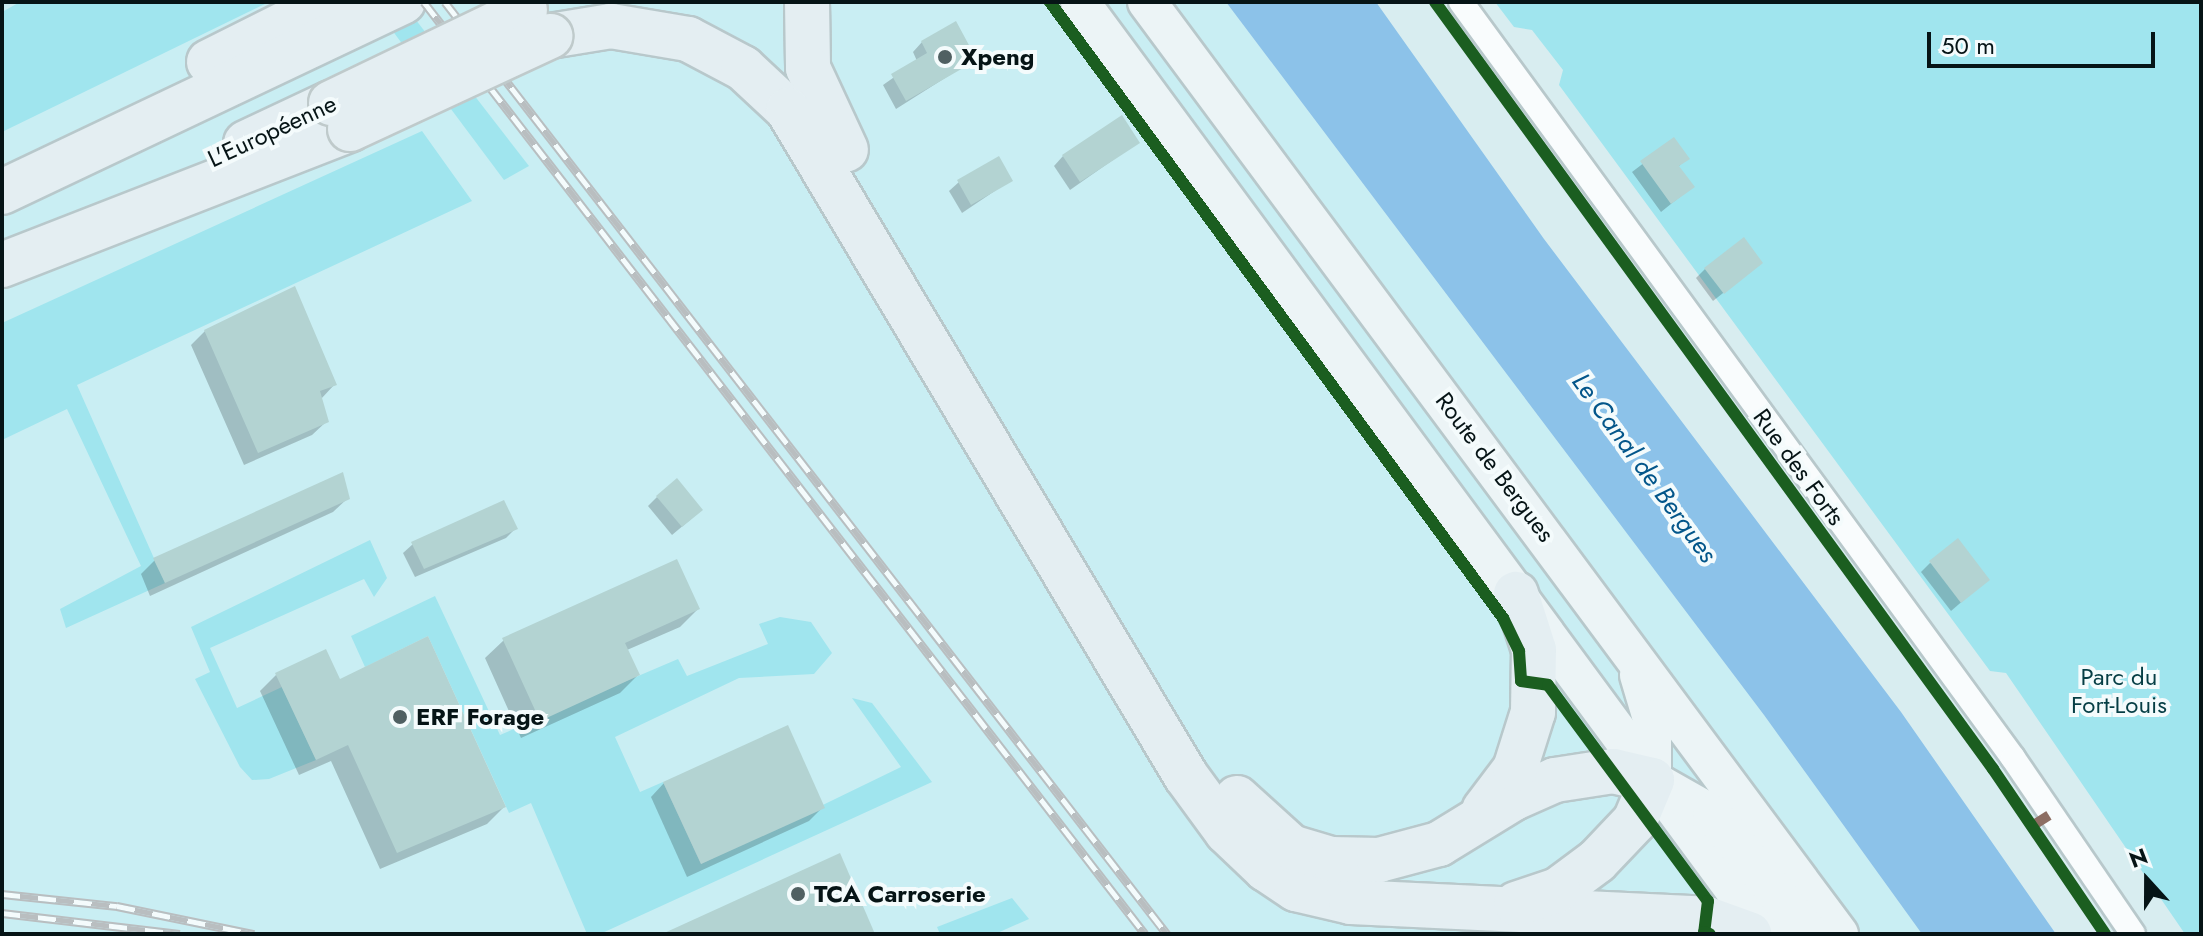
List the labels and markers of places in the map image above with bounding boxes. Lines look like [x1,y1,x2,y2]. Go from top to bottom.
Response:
place label: Xpeng [961,43,1034,71]
marker: Xpeng [936,48,954,66]
place label: ERF Forage [416,703,544,731]
marker: ERF Forage [391,708,409,726]
place label: TCA Carroserie [814,880,986,908]
marker: TCA Carroserie [789,885,807,903]

